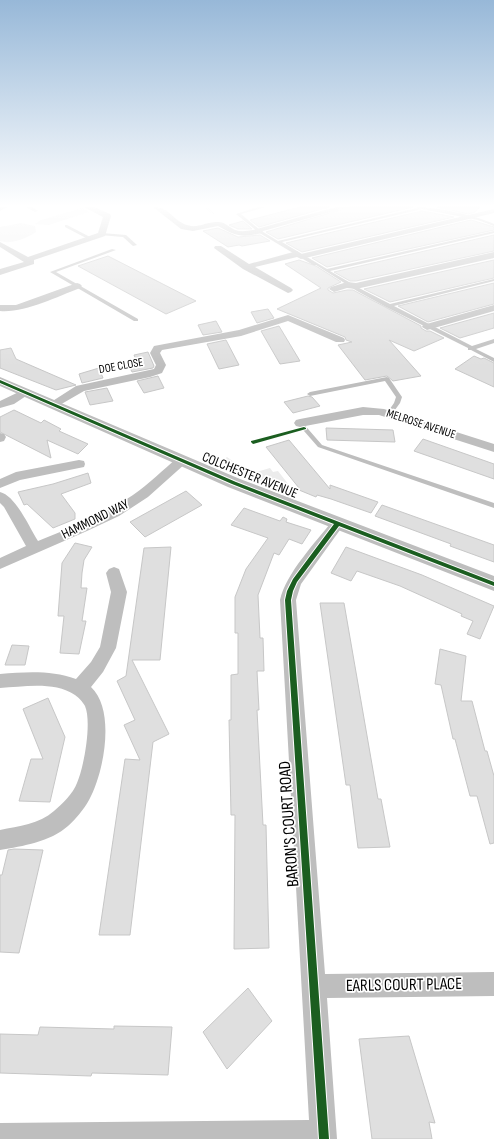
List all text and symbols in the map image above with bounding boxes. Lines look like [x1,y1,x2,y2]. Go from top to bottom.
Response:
street label: DOE CLOSE [98,355,144,377]
street label: MELROSE AVENUE [384,406,458,442]
street label: COLCHESTER AVENUE [200,448,301,502]
street label: HAMMOND WAY [59,495,132,543]
street label: BARON'S COURT ROAD [275,760,303,888]
street label: EARLS COURT PLACE [346,974,462,996]

